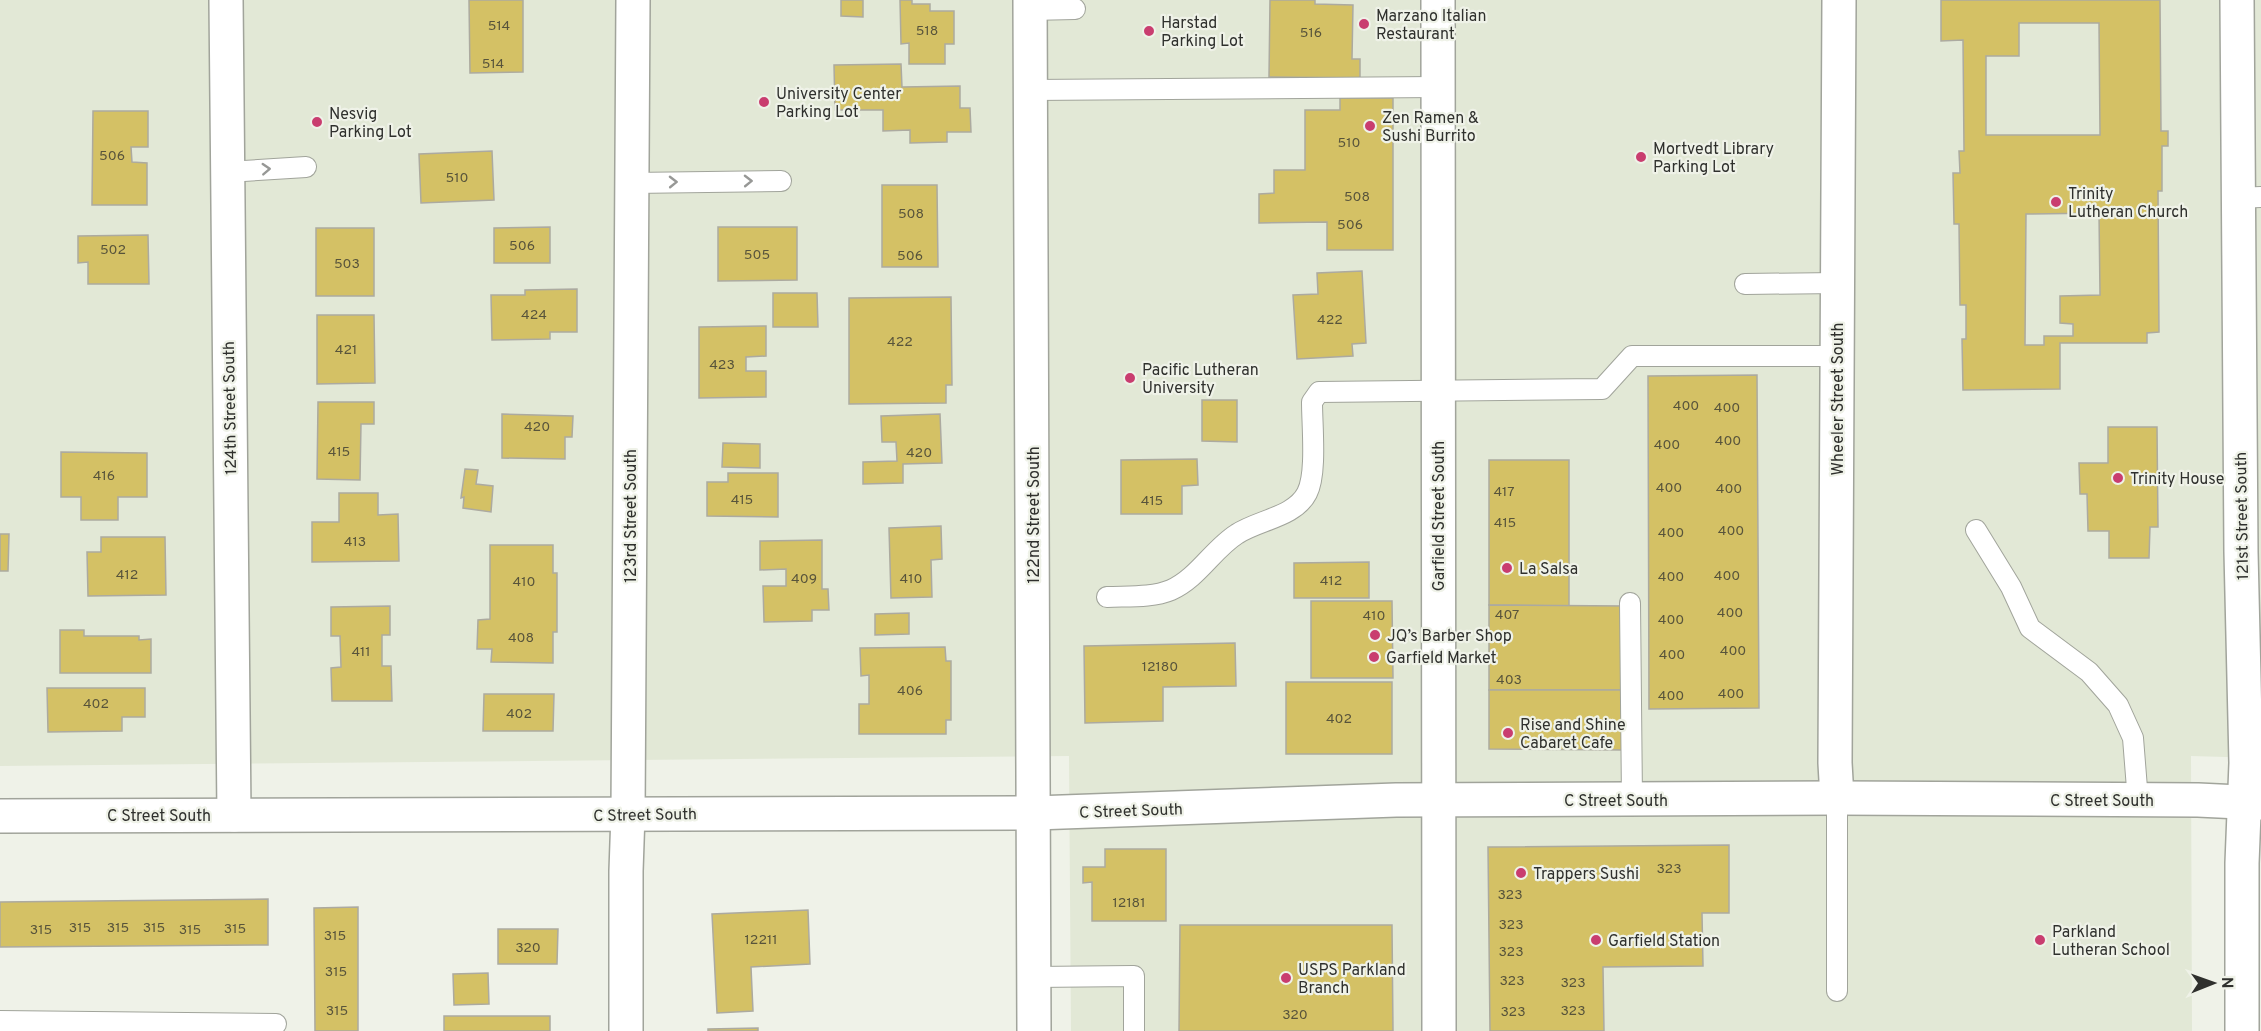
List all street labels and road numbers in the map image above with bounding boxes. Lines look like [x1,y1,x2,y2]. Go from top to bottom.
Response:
street label: Wheeler Street South [1829,323,1849,475]
street label: 124th Street South [220,341,242,475]
street label: Garfield Street South [1430,441,1450,591]
street label: 122nd Street South [1025,446,1045,584]
street label: 123rd Street South [622,449,642,583]
street label: 121st Street South [2232,452,2254,580]
street label: C Street South [1564,792,1668,812]
street label: C Street South [2050,792,2154,812]
street label: C Street South [1079,800,1183,824]
street label: C Street South [593,805,697,827]
street label: C Street South [107,807,211,827]

